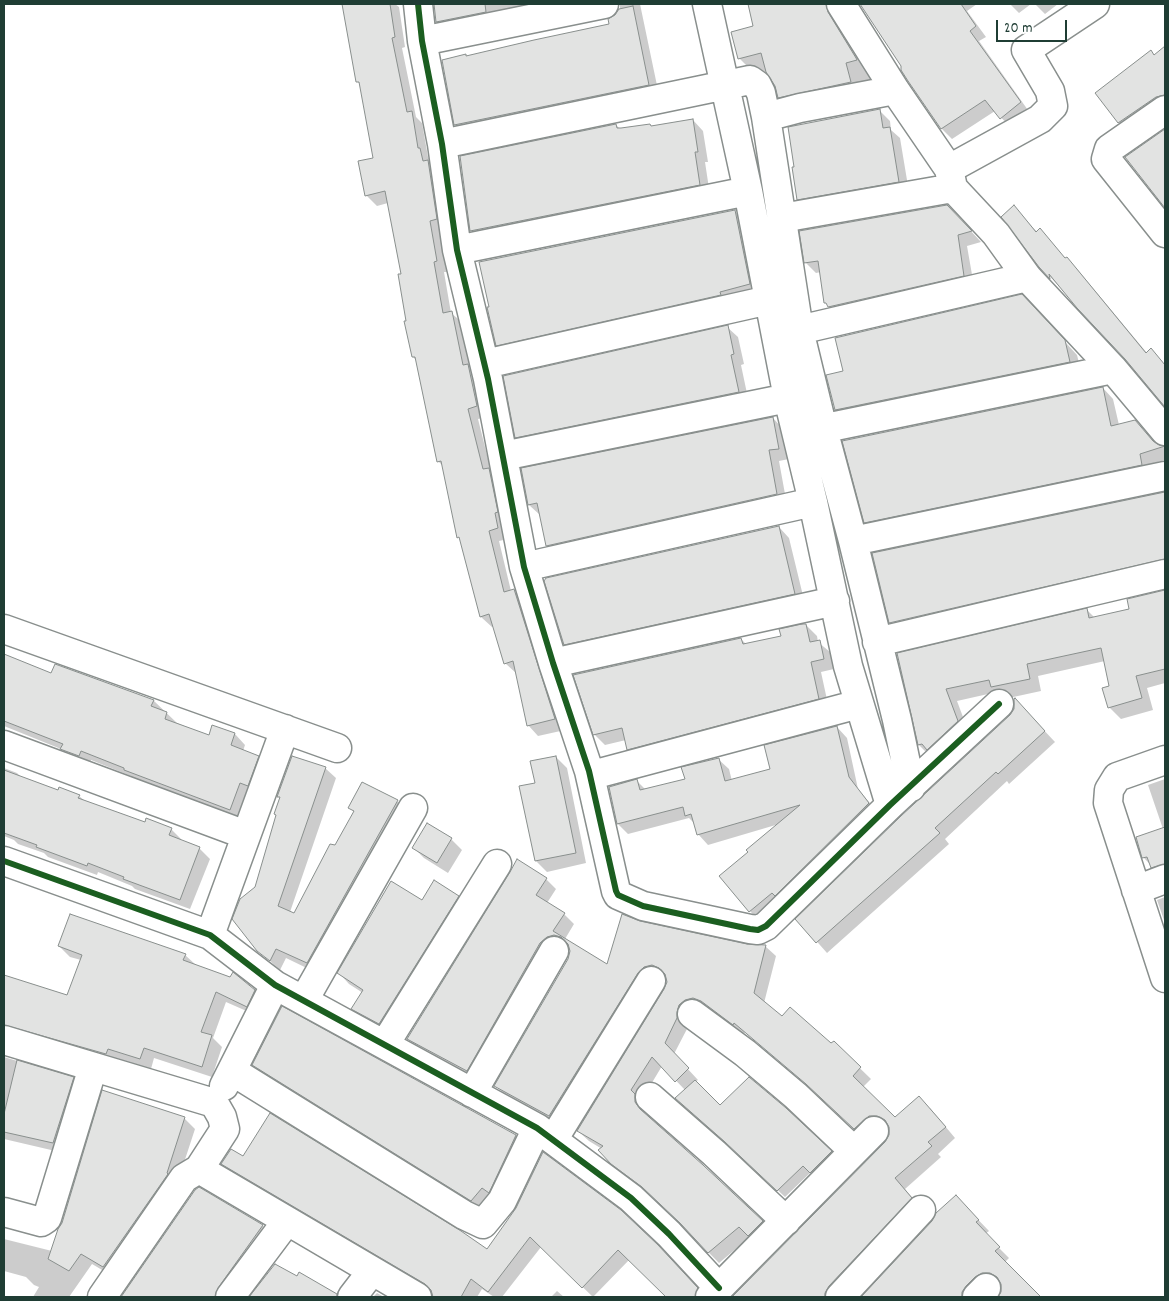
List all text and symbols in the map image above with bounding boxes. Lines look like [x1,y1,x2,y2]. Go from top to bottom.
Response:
scale bar [999,10,1070,42]
text: 20 m [1004,18,1032,40]

